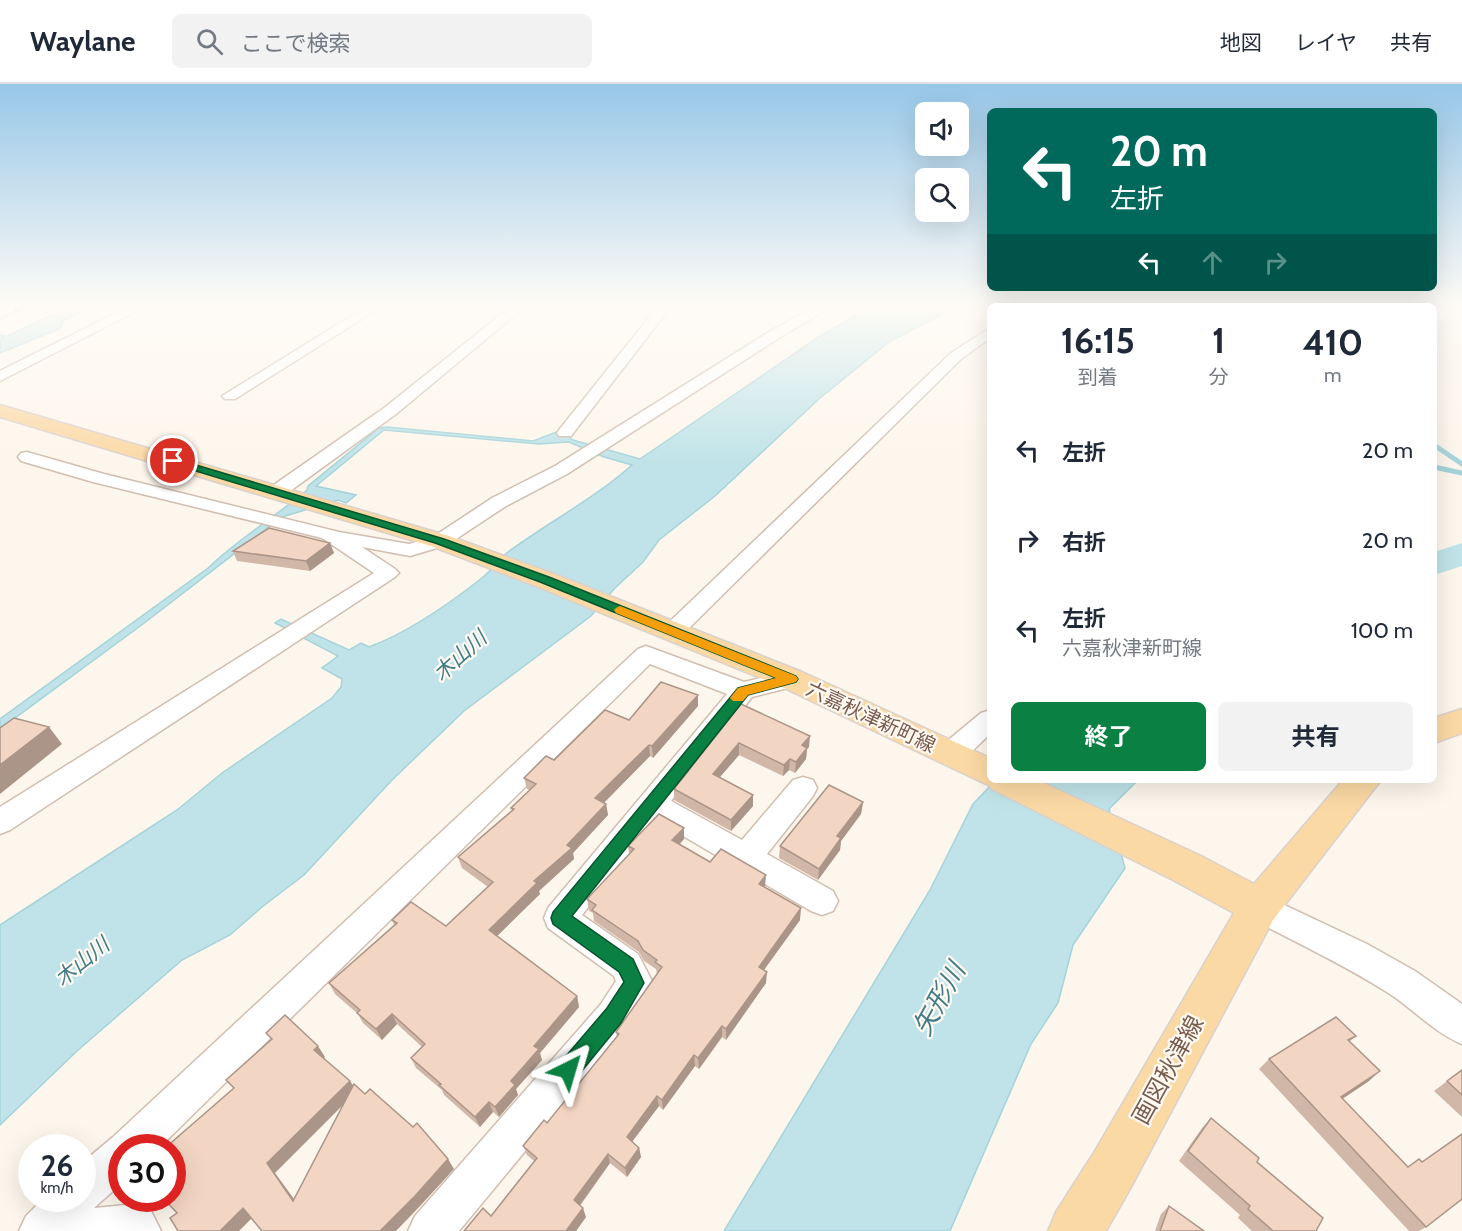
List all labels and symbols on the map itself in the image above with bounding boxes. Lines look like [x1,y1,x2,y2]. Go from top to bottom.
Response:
pin [147,435,198,486]
water label: 木山川 [428,624,493,686]
street label: 六嘉秋津新町線 [802,677,940,757]
water label: 木山川 [49,931,116,991]
water label: 矢形川 [906,955,973,1041]
street label: 画図秋津線 [1126,1010,1209,1129]
position arrow [536,1038,600,1102]
speed limit sign: 30 [108,1134,186,1212]

